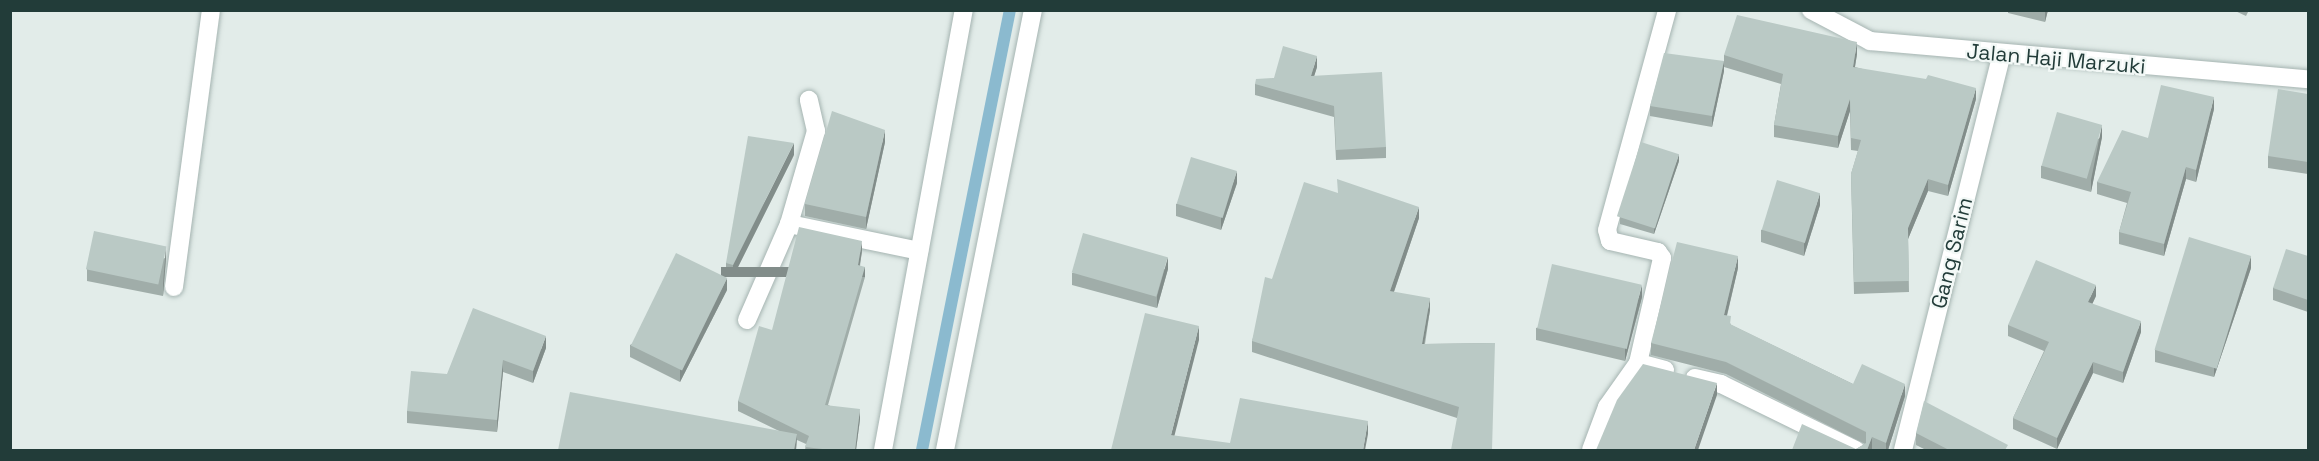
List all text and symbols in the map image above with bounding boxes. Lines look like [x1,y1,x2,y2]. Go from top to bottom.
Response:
street label: Jalan Haji Marzuki [1966,39,2146,79]
street label: Gang Sarim [1926,195,1978,311]

